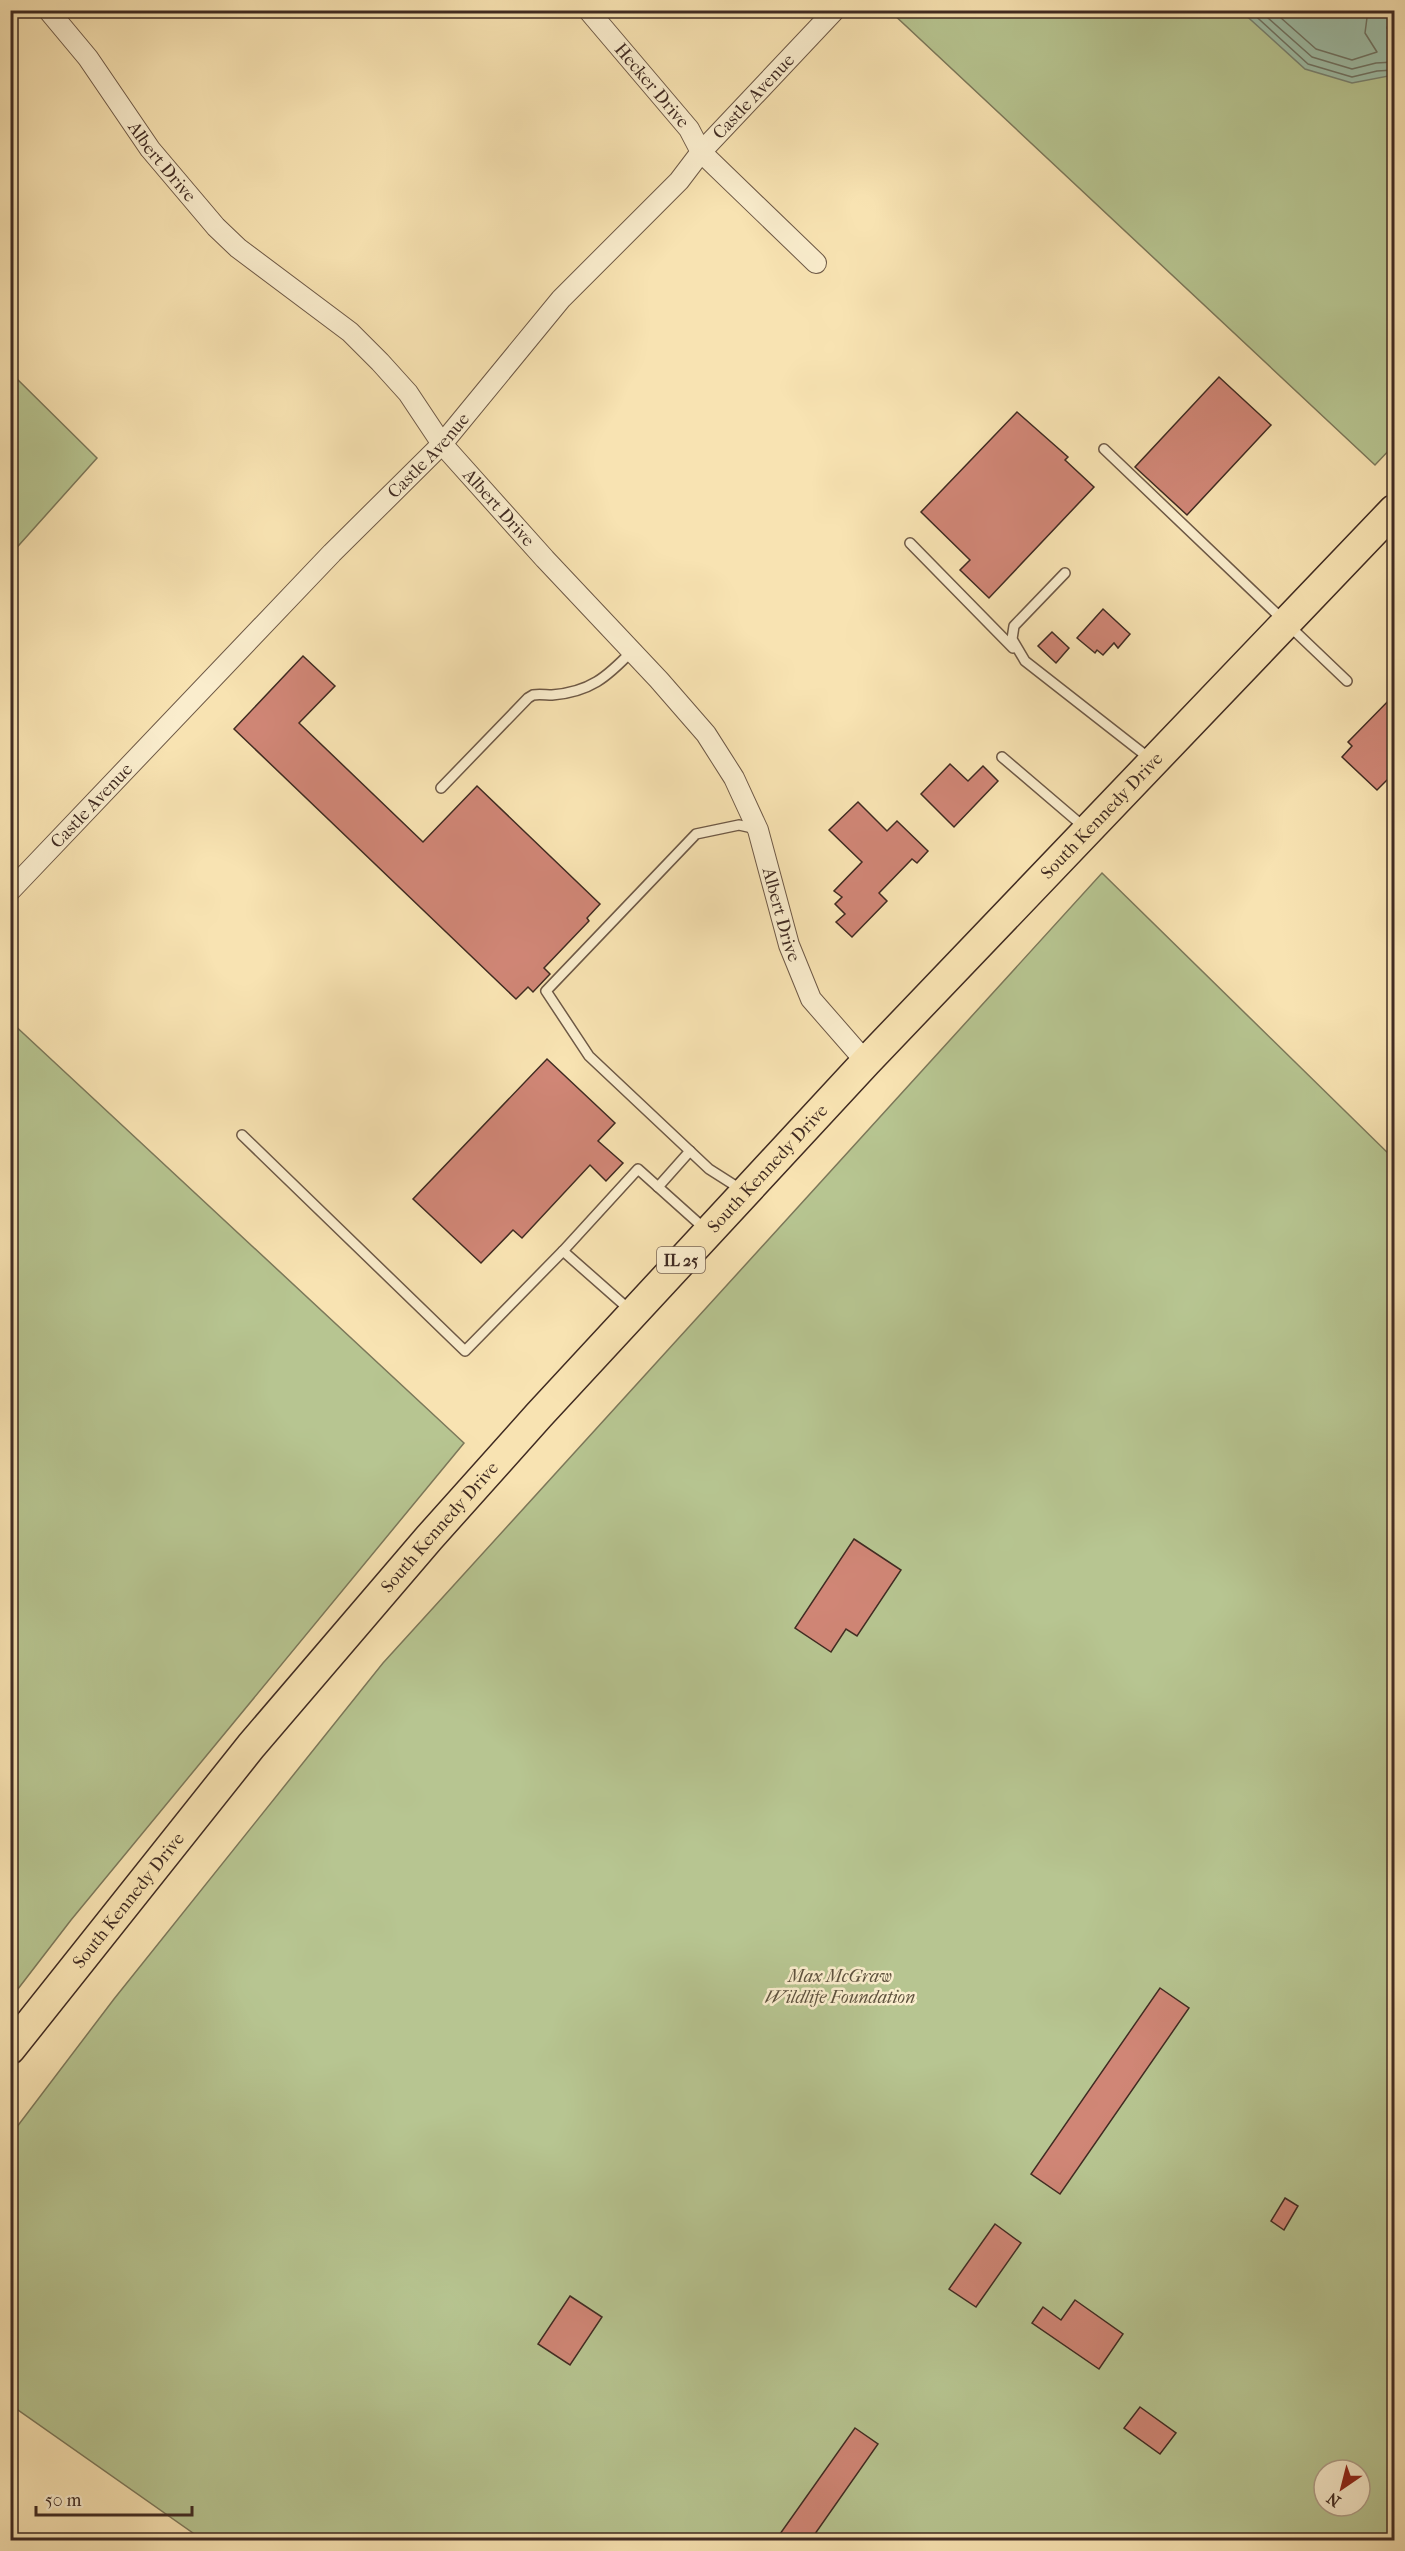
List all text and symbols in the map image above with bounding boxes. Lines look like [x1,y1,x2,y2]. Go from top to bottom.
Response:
street label: Hecker Drive [610,39,693,132]
street label: Castle Avenue [709,50,799,144]
street label: Albert Drive [123,117,200,206]
street label: Castle Avenue [384,409,474,503]
street label: Albert Drive [458,464,539,551]
street label: South Kennedy Drive [1037,748,1167,884]
street label: Castle Avenue [46,759,137,853]
street label: Albert Drive [757,864,805,965]
street label: South Kennedy Drive [703,1100,832,1237]
road number: IL 25 [657,1247,705,1273]
street label: South Kennedy Drive [377,1458,503,1597]
street label: South Kennedy Drive [68,1829,189,1973]
park label: Max McGraw Wildlife Foundation [765,1966,915,2008]
north arrow [1312,2458,1372,2518]
scale bar [36,2479,192,2517]
text: N [1323,2488,1344,2511]
text: 50 m [45,2490,82,2511]

